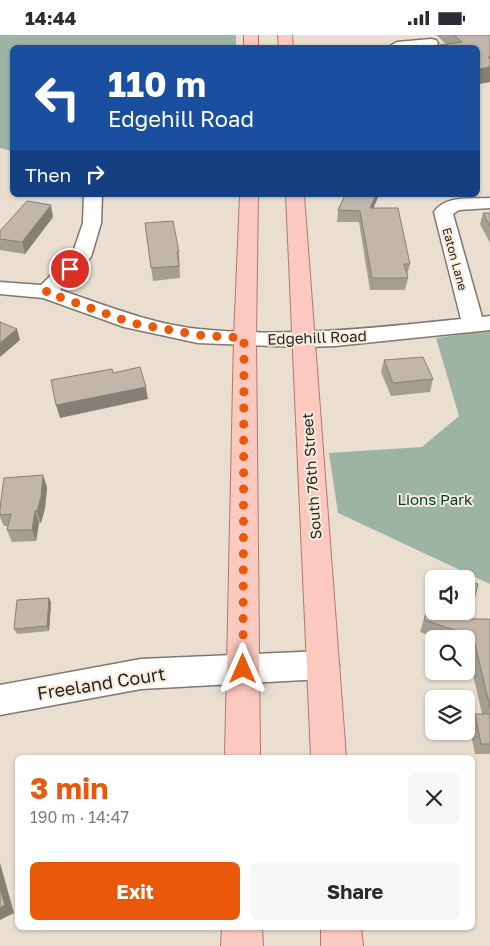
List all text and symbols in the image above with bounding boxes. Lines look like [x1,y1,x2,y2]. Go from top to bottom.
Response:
text: 14:44 [25,6,77,29]
text: 110 m [108,63,206,105]
icon: left [25,65,90,130]
text: Edgehill Road [108,105,254,132]
icon: right [81,160,109,188]
text: Then [25,163,71,186]
street label: Eaton Lane [439,226,471,292]
pin [49,248,91,290]
icon: arrive [56,255,84,283]
street label: Edgehill Road [267,326,367,348]
street label: South 76th Street [298,412,324,540]
park label: Lions Park [398,490,473,508]
map controls [425,570,475,740]
button: sound [425,570,475,620]
button: search [425,630,475,680]
position arrow [216,642,268,694]
street label: Freeland Court [35,662,167,704]
button: layers [425,690,475,740]
text: 3 min [30,770,108,806]
button: close [408,772,460,824]
text: 190 m · 14:47 [30,807,129,827]
button: Exit [30,862,240,920]
button: Share [250,862,460,920]

